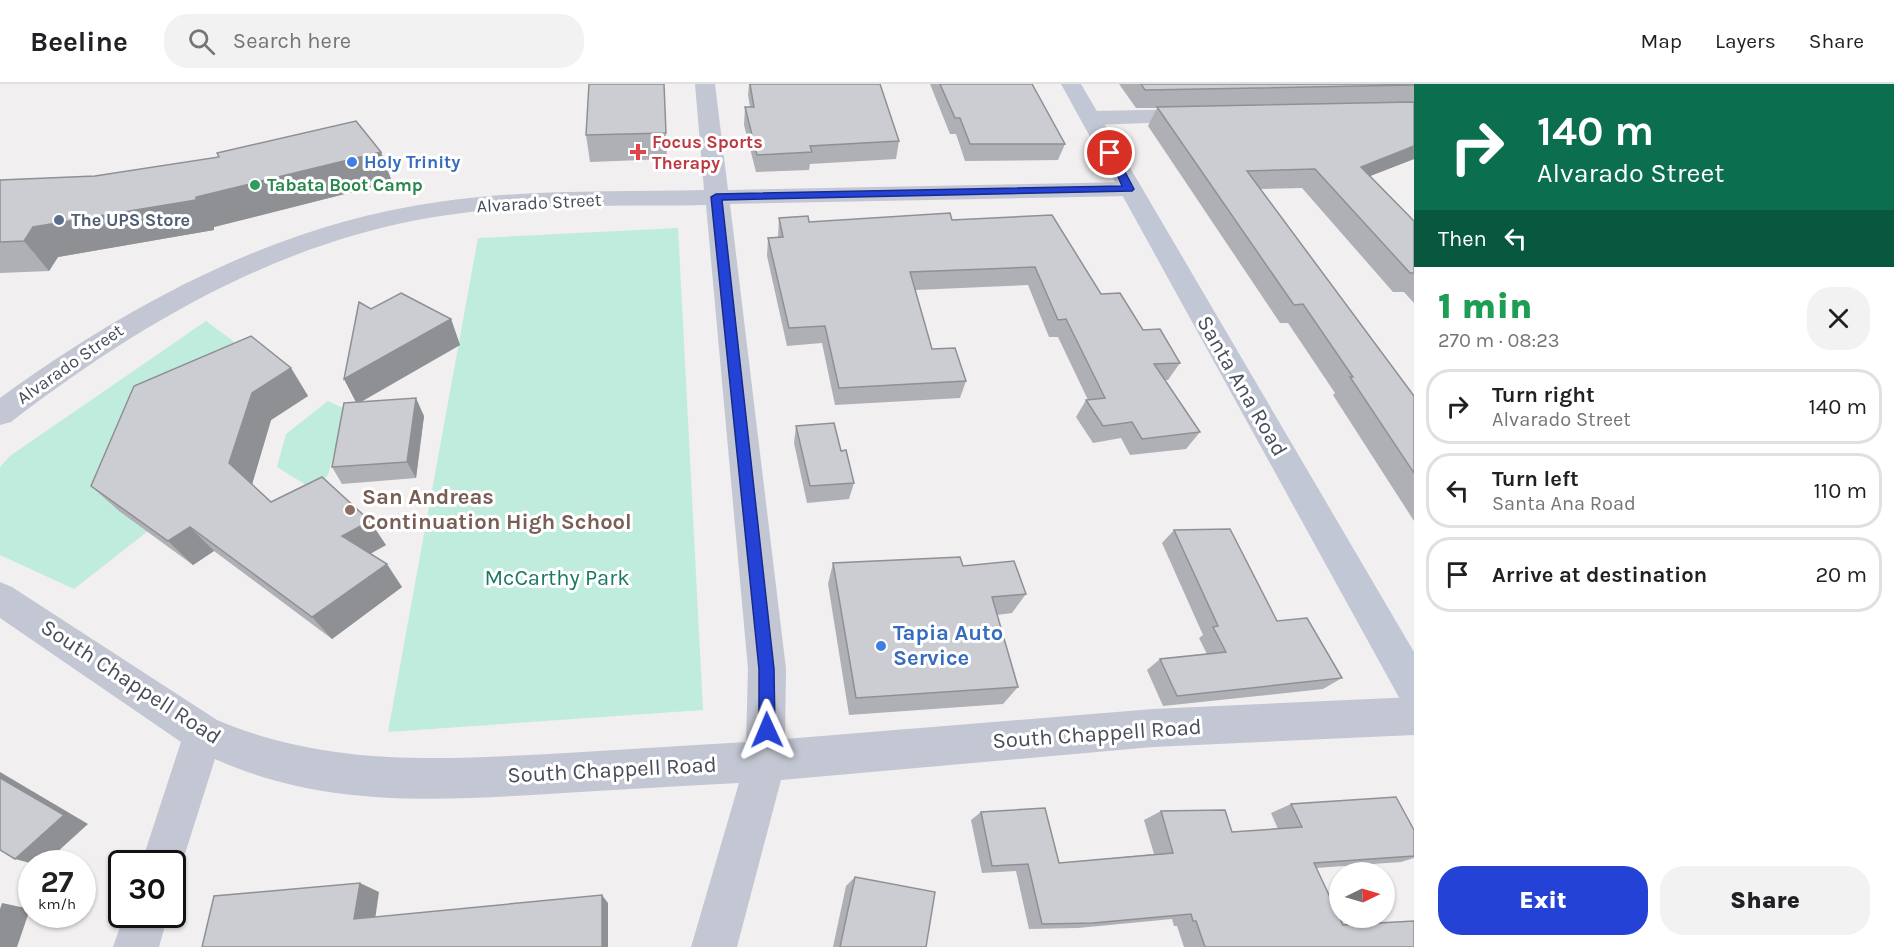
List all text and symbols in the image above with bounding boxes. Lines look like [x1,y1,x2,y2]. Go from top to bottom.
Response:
search box [164,14,584,68]
text: Beeline [30,25,128,58]
icon: search [185,25,218,58]
text: Search here [233,28,351,54]
text: Map [1640,29,1682,53]
text: Layers [1715,29,1776,53]
text: Share [1809,29,1864,53]
text: 140 m [1537,106,1654,156]
icon: right [1438,108,1516,186]
pin [1084,127,1135,178]
place label: Focus Sports Therapy [652,131,763,174]
icon: arrive [1093,136,1126,169]
marker: Focus Sports Therapy [629,143,647,161]
place label: Holy Trinity [364,151,460,173]
marker: Holy Trinity [345,155,359,169]
text: Alvarado Street [1537,157,1724,189]
place label: Tabata Boot Camp [267,174,423,196]
marker: Tabata Boot Camp [248,178,262,192]
street label: Alvarado Street [476,189,602,217]
place label: The UPS Store [71,209,190,231]
marker: The UPS Store [52,213,66,227]
icon: left [1499,222,1532,255]
text: Then [1438,226,1487,252]
text: 1 min [1438,285,1532,327]
button: close [1807,287,1870,350]
street label: Santa Ana Road [1191,311,1293,461]
street label: Alvarado Street [13,319,128,409]
text: 270 m · 08:23 [1438,329,1560,352]
text: Turn right [1492,382,1595,408]
icon: right [1441,390,1474,423]
text: 140 m [1809,394,1867,420]
text: Alvarado Street [1492,408,1631,431]
text: Turn left [1492,466,1579,492]
icon: left [1441,474,1474,507]
text: 110 m [1814,478,1867,504]
place label: San Andreas Continuation High School [362,484,632,535]
text: Santa Ana Road [1492,492,1636,515]
marker: San Andreas Continuation High School [343,503,357,517]
icon: arrive [1441,558,1474,591]
text: Arrive at destination [1492,562,1707,588]
text: 20 m [1815,562,1867,588]
park label: McCarthy Park [484,565,630,591]
street label: South Chappell Road [36,614,226,750]
place label: Tapia Auto Service [893,620,1003,671]
marker: Tapia Auto Service [874,639,888,653]
position arrow [735,698,799,762]
street label: South Chappell Road [992,714,1202,754]
street label: South Chappell Road [507,752,717,788]
speed limit sign: 30 [108,850,186,928]
north arrow [1329,862,1395,928]
map controls [1329,862,1395,928]
text: 27 [40,864,74,900]
button: Exit [1438,866,1648,935]
button: Share [1660,866,1870,935]
text: km/h [38,895,76,913]

